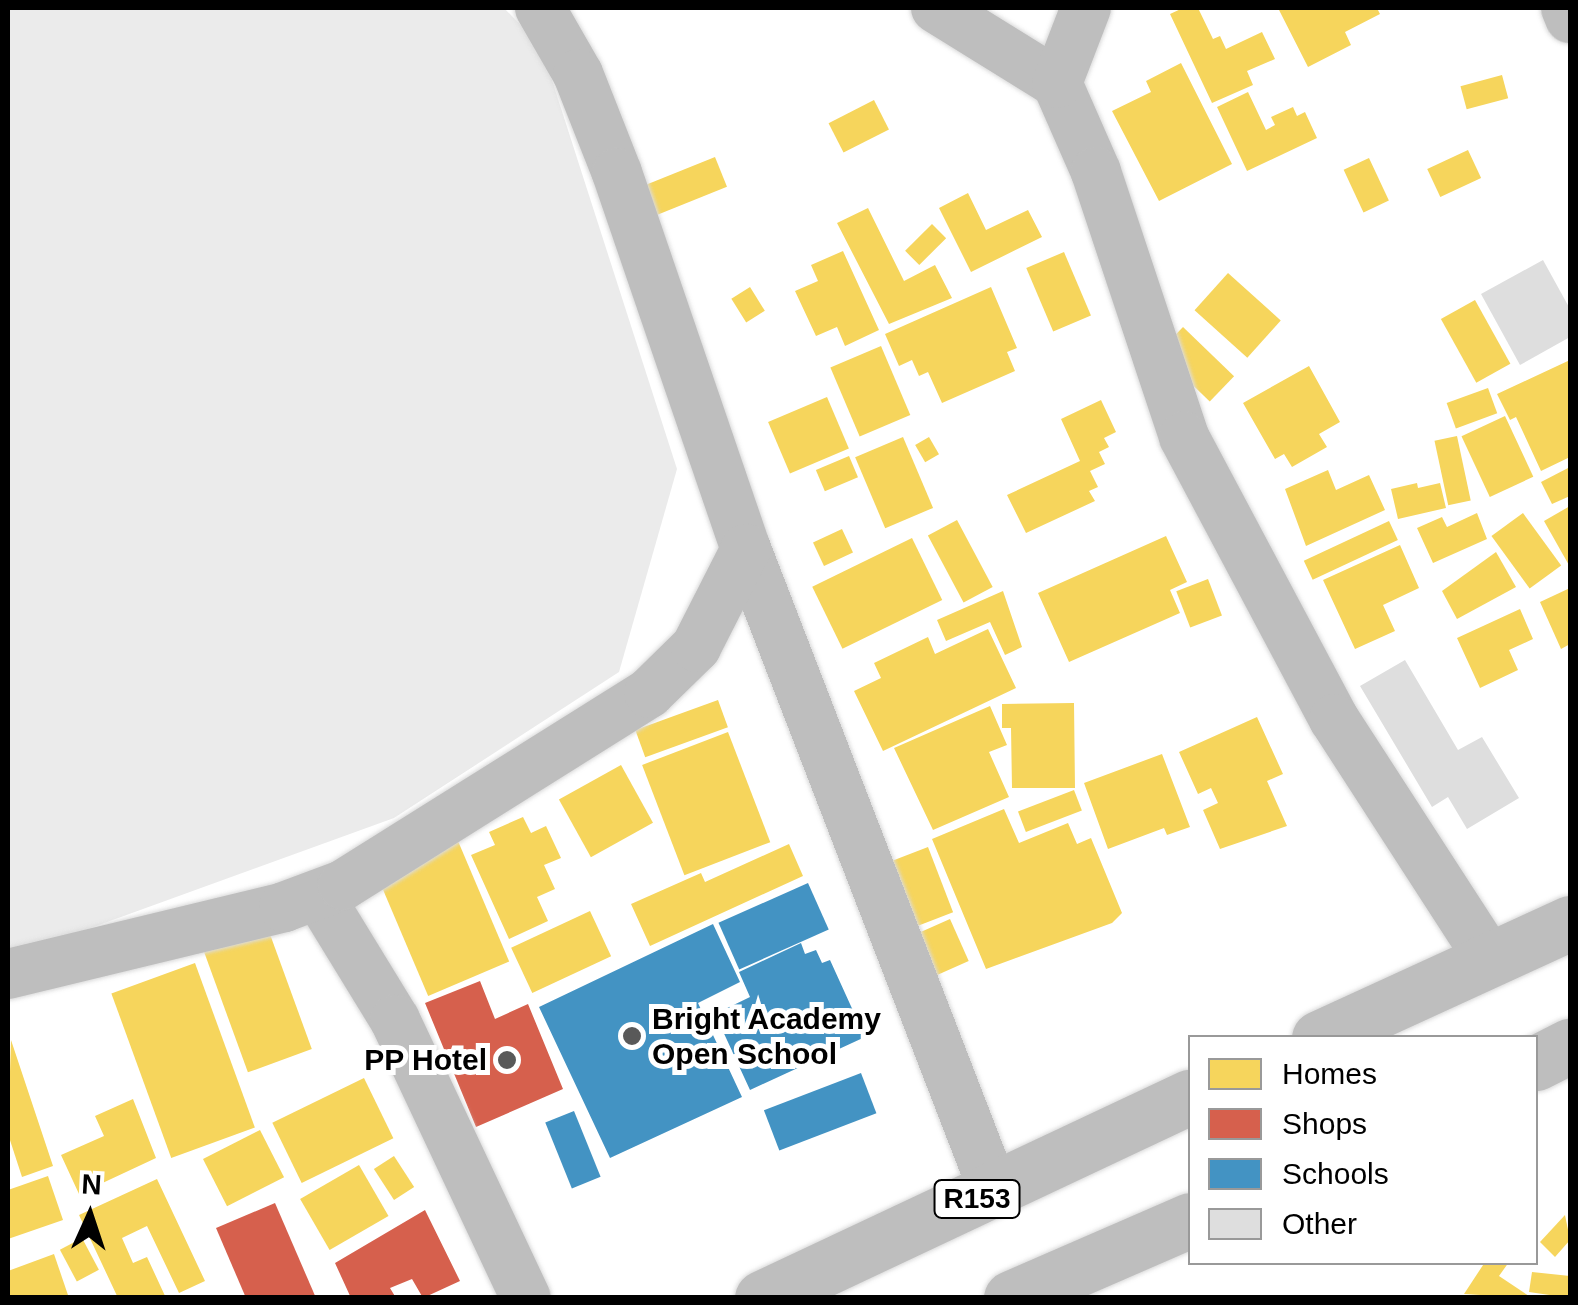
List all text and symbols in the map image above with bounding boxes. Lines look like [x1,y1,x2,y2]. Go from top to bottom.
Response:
place label: Bright Academy Open School [652,1001,882,1072]
marker: Bright Academy Open School [621,1025,643,1047]
legend [1188,1035,1538,1265]
place label: PP Hotel [364,1042,487,1078]
marker: PP Hotel [496,1049,518,1071]
text: Homes [1282,1057,1377,1090]
text: Shops [1282,1107,1367,1140]
text: Schools [1282,1157,1389,1190]
north arrow [40,1165,140,1265]
text: N [81,1169,103,1201]
road number: R153 [932,1176,1022,1222]
text: Other [1282,1207,1357,1240]

